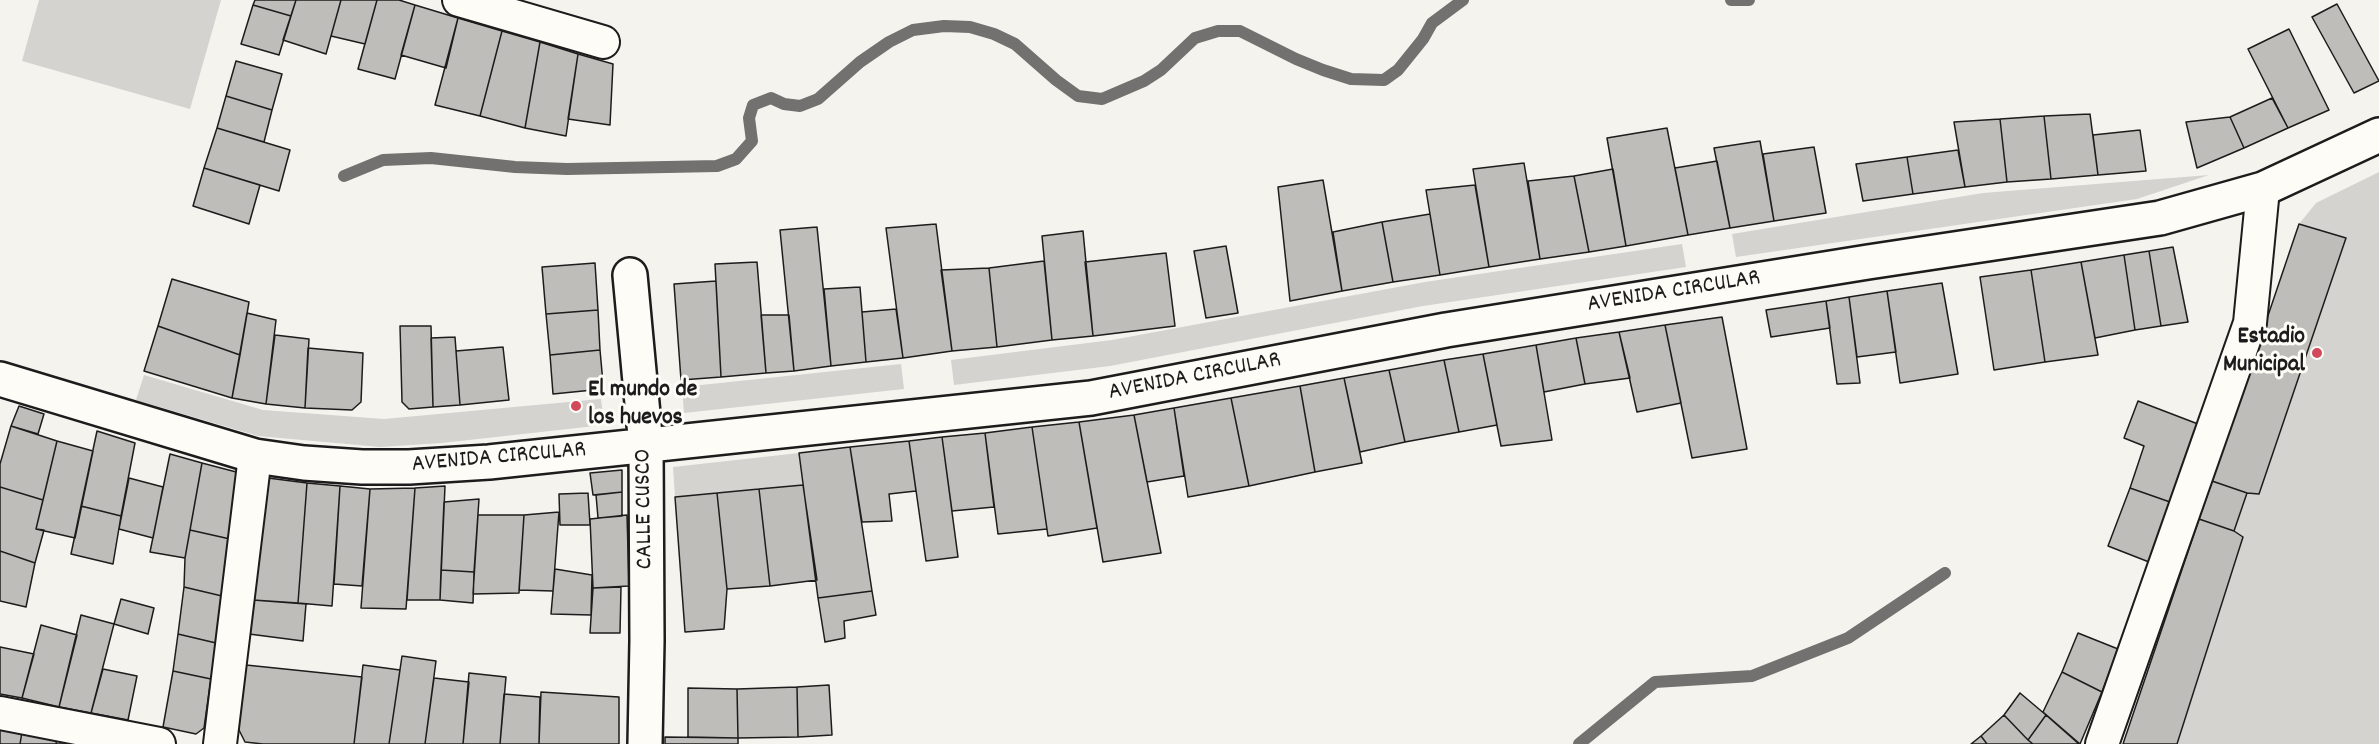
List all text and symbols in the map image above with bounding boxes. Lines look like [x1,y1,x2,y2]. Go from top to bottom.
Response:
street label: AVENIDA CIRCULAR [1585,265,1763,321]
place label: Estadio Municipal [2223,325,2305,381]
marker: Estadio Municipal [2310,346,2324,360]
street label: AVENIDA CIRCULAR [1106,347,1284,409]
place label: El mundo de los huevos [588,378,697,434]
marker: El mundo de los huevos [569,399,583,413]
street label: AVENIDA CIRCULAR [411,437,587,481]
street label: CALLE CUSCO [631,448,661,570]

